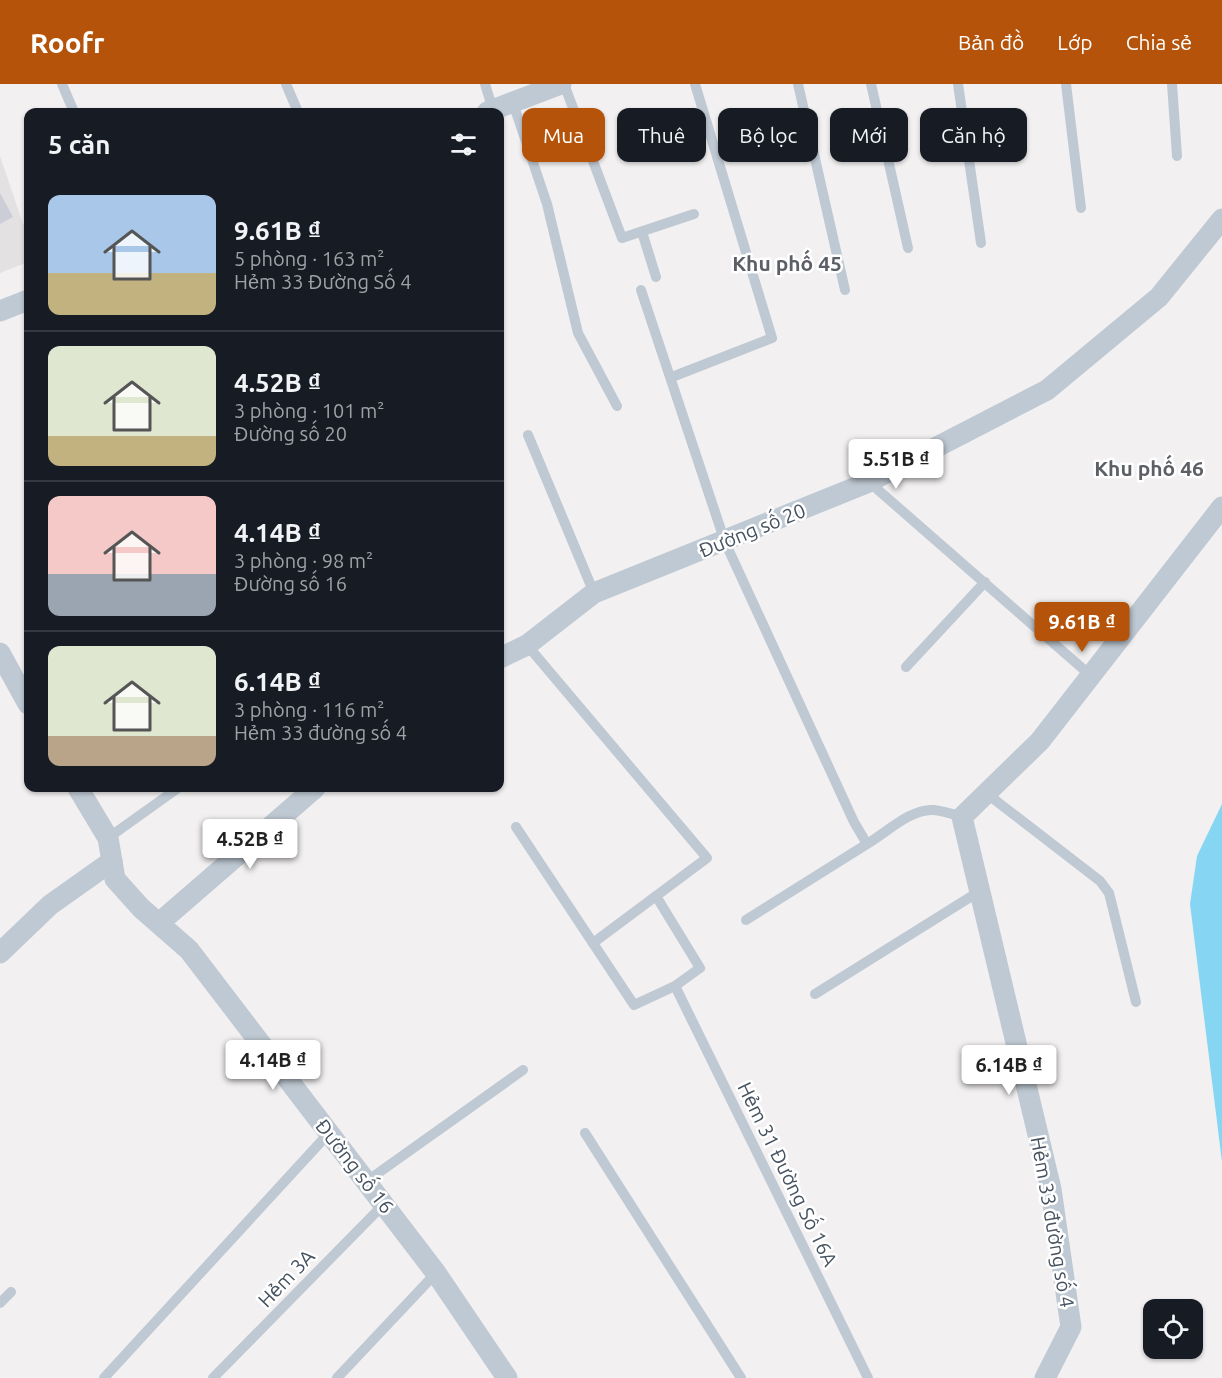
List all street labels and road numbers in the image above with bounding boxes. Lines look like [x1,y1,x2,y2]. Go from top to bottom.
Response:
street label: Đường số 20 [694,495,809,562]
street label: Hẻm 31 Đường Số 16A [733,1077,845,1270]
street label: Đường số 16 [311,1113,401,1218]
street label: Hẻm 33 đường số 4 [1027,1134,1082,1309]
street label: Hẻm 3A [253,1244,319,1312]

